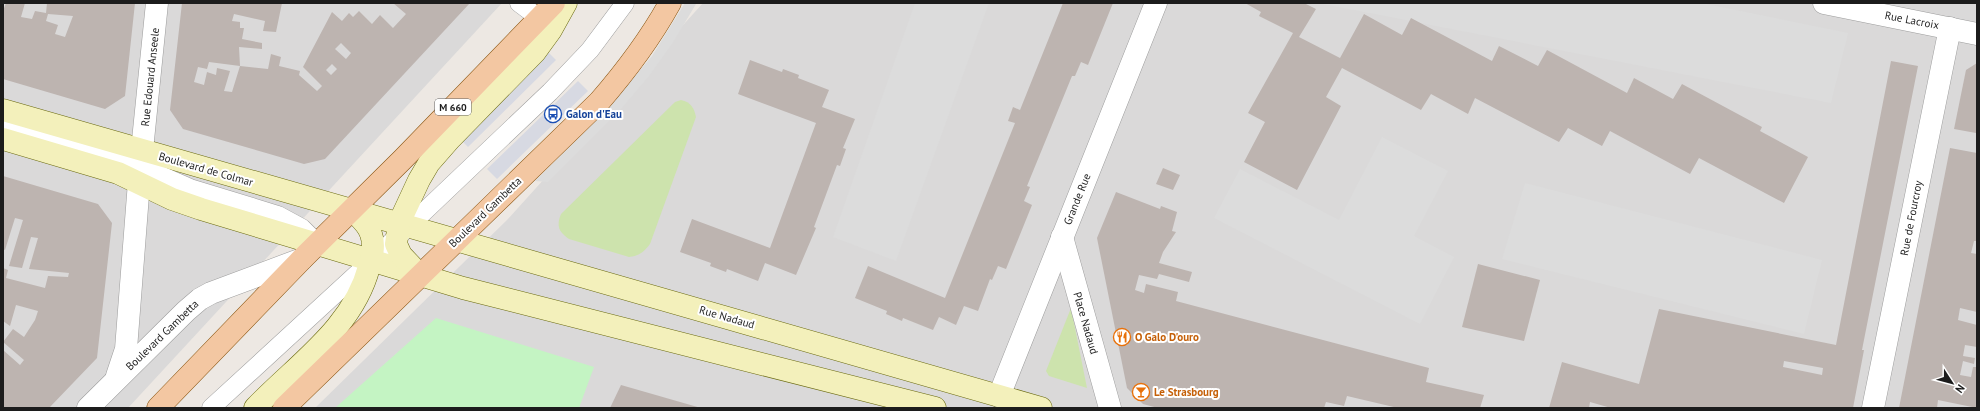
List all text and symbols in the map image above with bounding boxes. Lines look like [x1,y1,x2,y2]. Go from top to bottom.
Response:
street label: Rue Lacroix [1884,8,1941,32]
street label: Rue Edouard Anseele [138,27,162,127]
road number: M 660 [435,99,471,115]
bus stop icon: Galon d'Eau [543,104,563,124]
place label: Galon d'Eau [566,107,622,121]
street label: Boulevard de Colmar [157,149,255,189]
street label: Grande Rue [1060,171,1094,227]
street label: Boulevard Gambetta [446,174,524,250]
street label: Rue de Fourcroy [1897,178,1925,257]
street label: Place Nadaud [1070,290,1102,356]
street label: Boulevard Gambetta [123,297,201,373]
street label: Rue Nadaud [698,302,756,332]
restaurant icon: O Galo D'ouro [1112,327,1132,347]
place label: O Galo D'ouro [1135,330,1199,344]
north arrow [1932,363,1972,403]
bar icon: Le Strasbourg [1131,382,1151,402]
text: N [1952,382,1968,396]
place label: Le Strasbourg [1154,385,1219,399]

